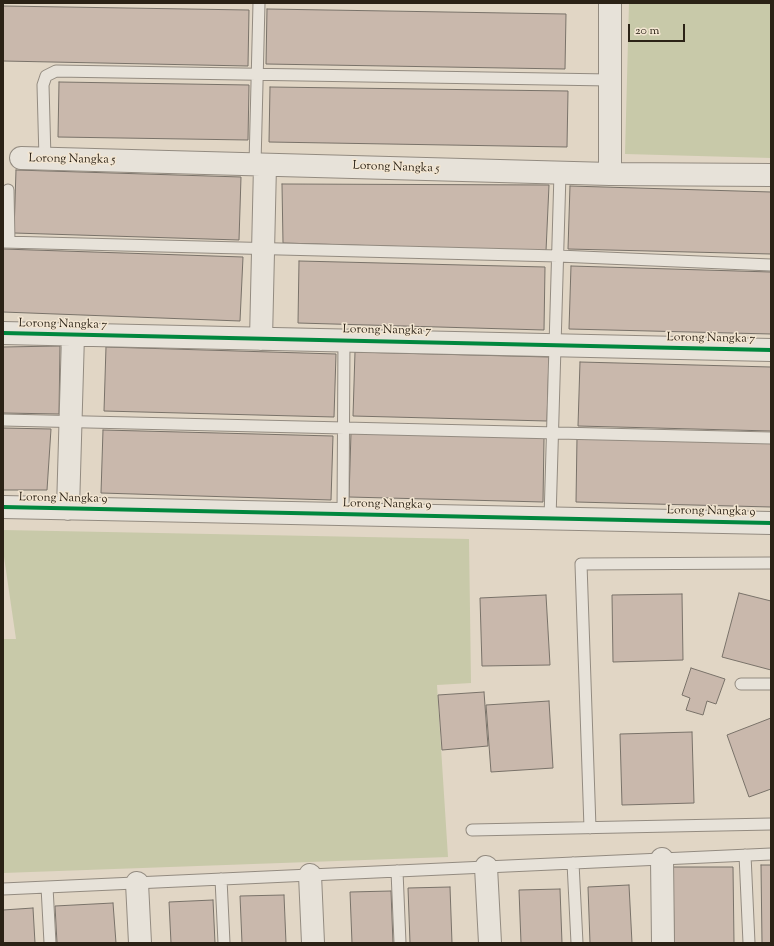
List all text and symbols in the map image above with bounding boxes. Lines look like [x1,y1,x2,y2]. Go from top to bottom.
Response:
scale bar [630,16,687,42]
text: 20 m [635,22,659,40]
street label: Lorong Nangka 5 [28,152,116,168]
street label: Lorong Nangka 5 [352,159,440,177]
street label: Lorong Nangka 7 [18,317,108,333]
street label: Lorong Nangka 7 [342,323,432,339]
street label: Lorong Nangka 7 [666,331,756,347]
street label: Lorong Nangka 9 [19,491,107,507]
street label: Lorong Nangka 9 [343,497,431,513]
street label: Lorong Nangka 9 [667,504,755,520]

